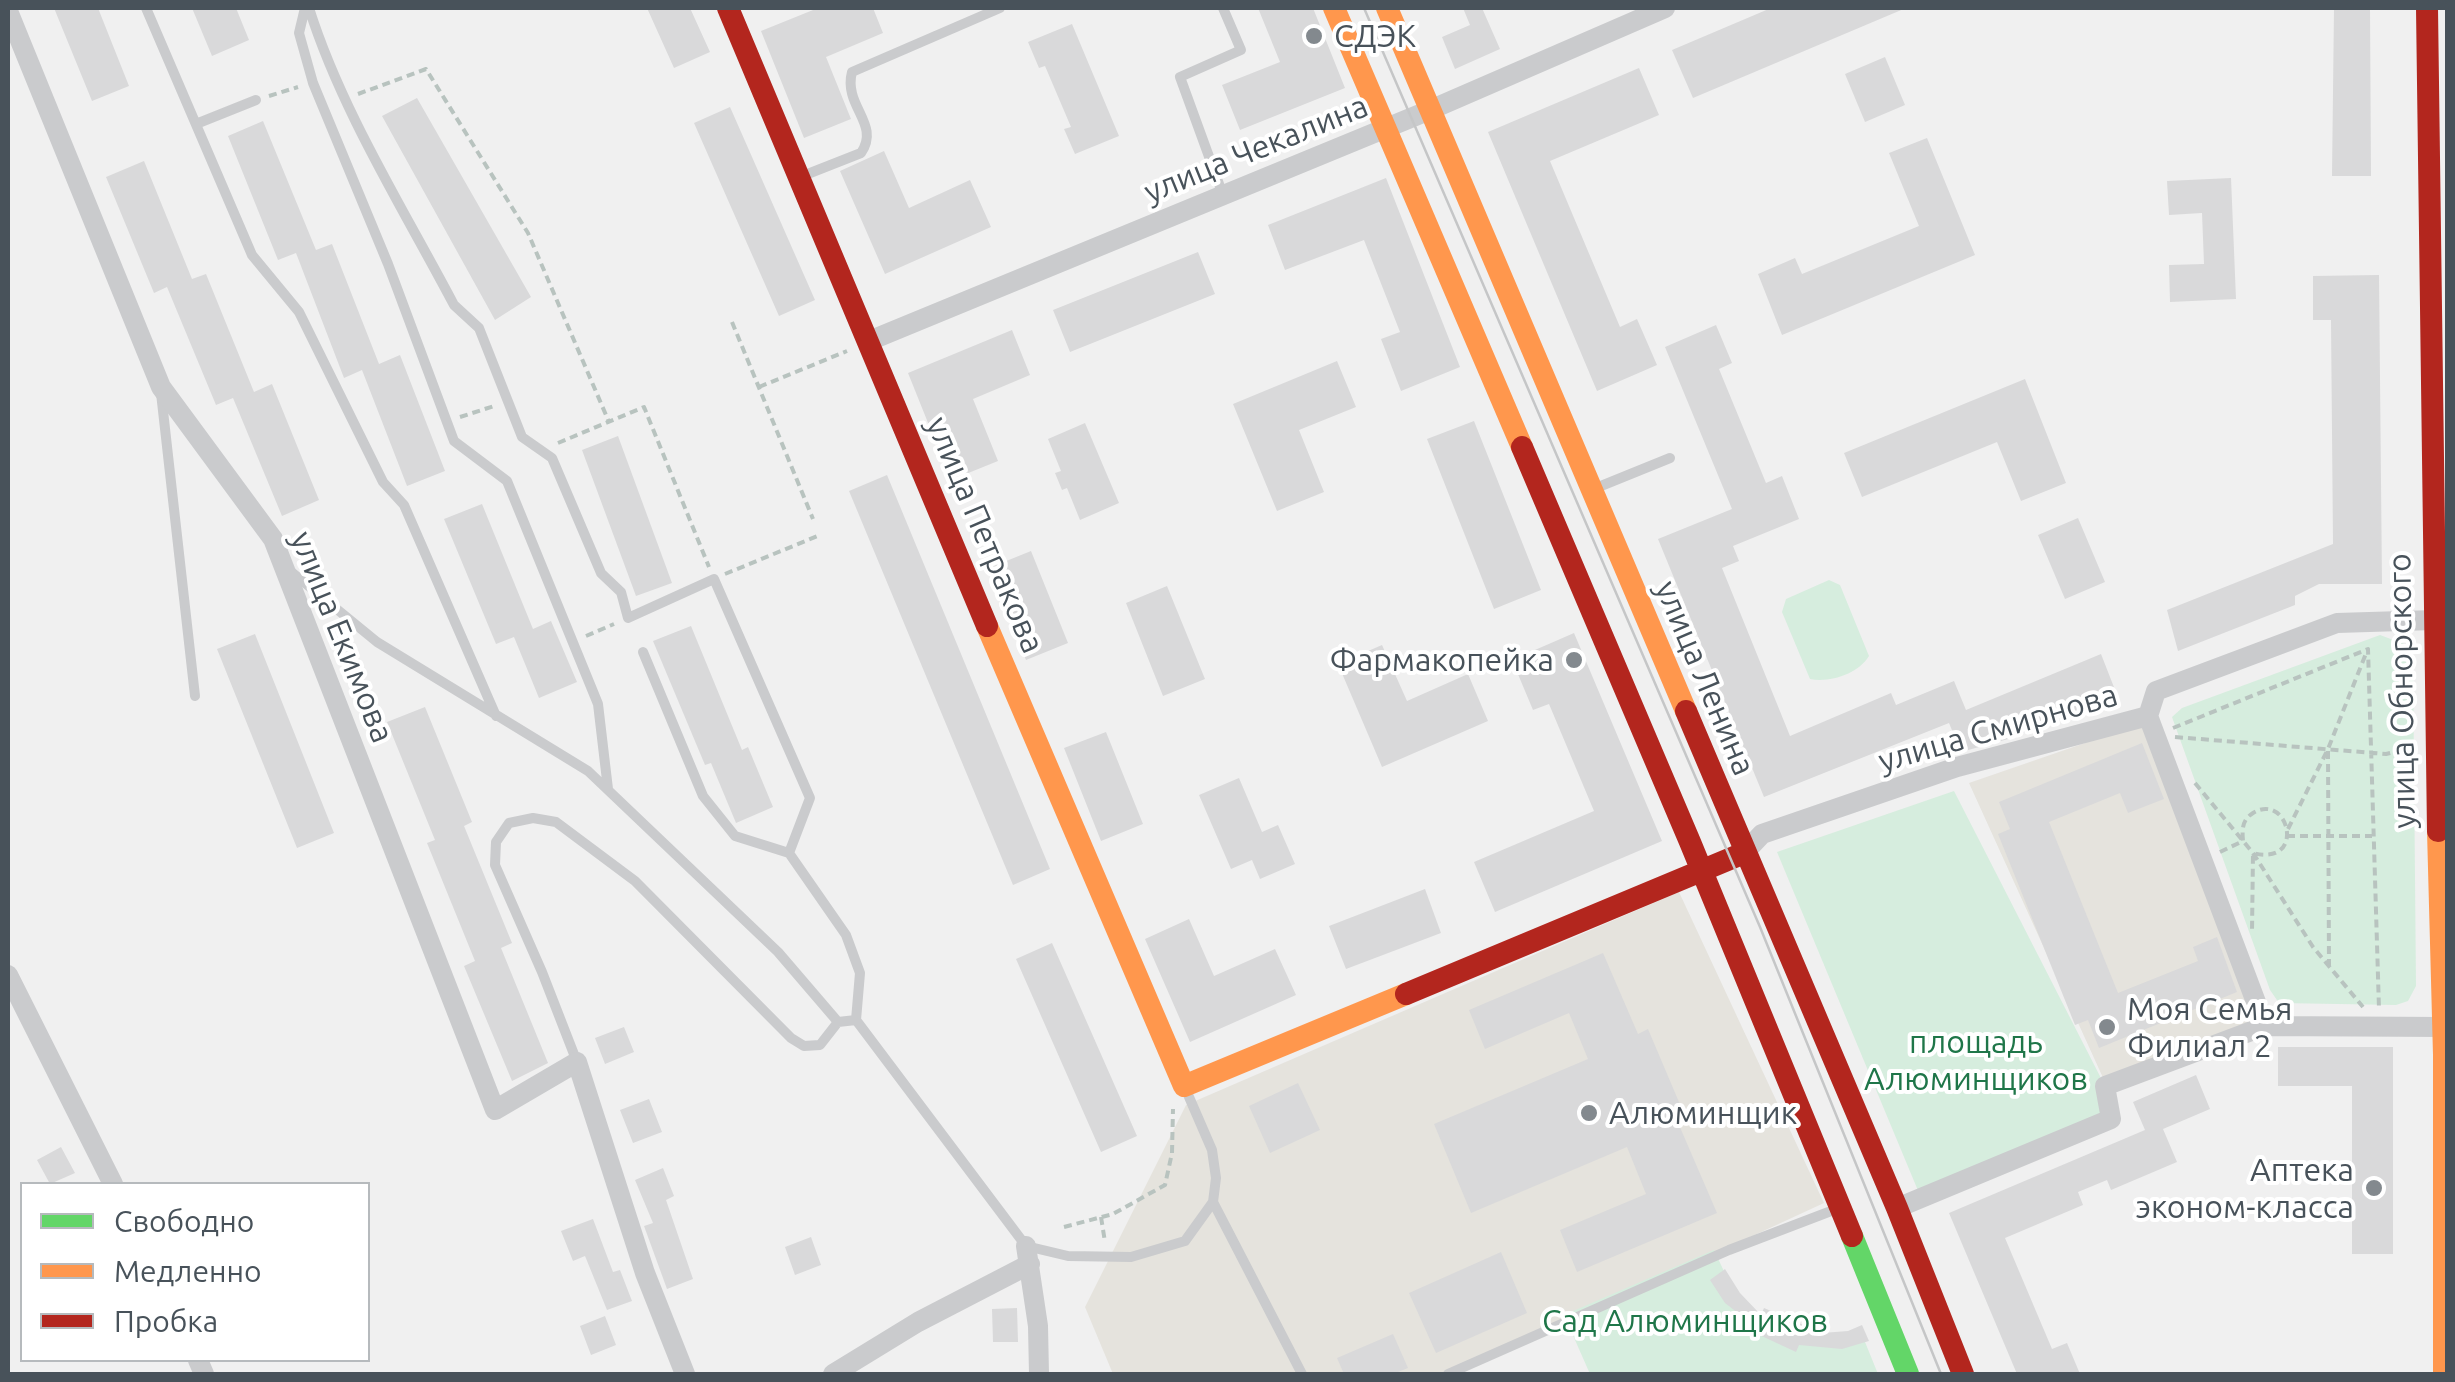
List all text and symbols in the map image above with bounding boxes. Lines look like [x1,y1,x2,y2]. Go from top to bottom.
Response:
place label: СДЭК [1334,17,1416,55]
marker: СДЭК [1303,25,1325,47]
street label: улица Чекалина [1138,87,1374,211]
street label: улица Петракова [918,411,1052,659]
street label: улица Екимова [282,526,402,748]
street label: улица Обнорского [2380,553,2424,829]
street label: улица Ленина [1647,575,1763,781]
place label: Фармакопейка [1329,641,1554,679]
marker: Фармакопейка [1563,649,1585,671]
street label: улица Смирнова [1874,676,2122,780]
place label: Моя Семья Филиал 2 [2127,990,2292,1065]
marker: Моя Семья Филиал 2 [2096,1016,2118,1038]
park label: площадь Алюминщиков [1864,1023,2088,1098]
place label: Алюминщик [1609,1094,1797,1132]
marker: Алюминщик [1578,1102,1600,1124]
place label: Аптека эконом-класса [2136,1151,2354,1226]
marker: Аптека эконом-класса [2363,1177,2385,1199]
legend [20,1182,370,1362]
text: Свободно [114,1204,254,1238]
text: Медленно [114,1254,262,1288]
park label: Сад Алюминщиков [1542,1302,1828,1340]
text: Пробка [114,1304,218,1338]

